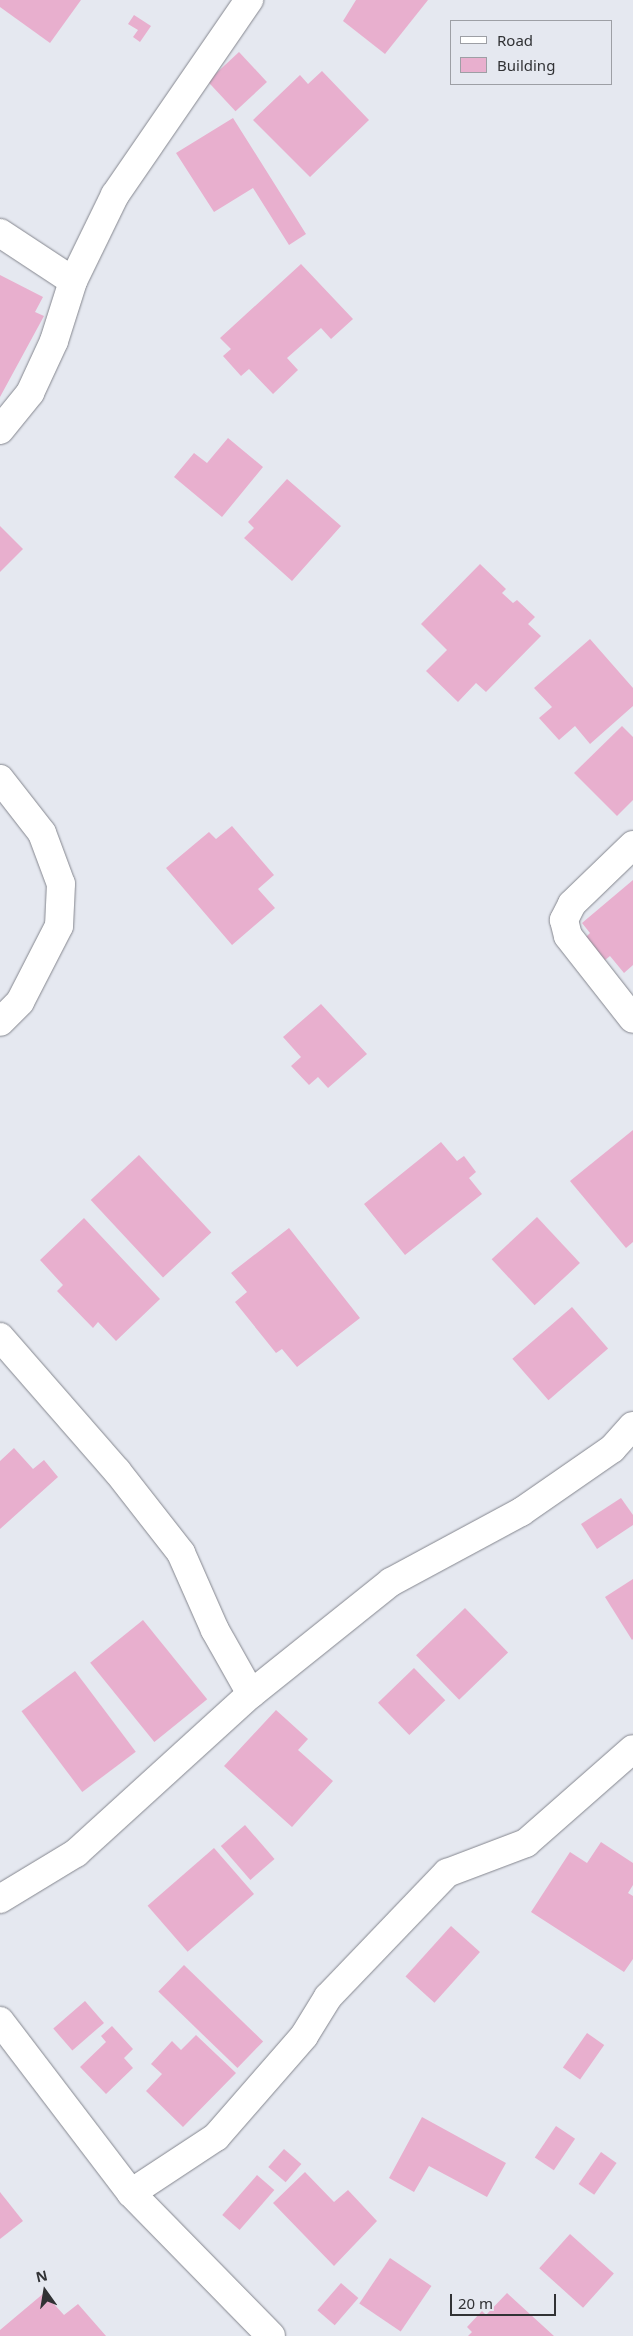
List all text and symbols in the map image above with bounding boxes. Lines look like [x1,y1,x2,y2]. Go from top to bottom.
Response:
legend [450,20,613,85]
text: Road [497,30,533,50]
text: Building [497,55,555,75]
text: N [34,2265,49,2286]
north arrow [20,2266,70,2316]
scale bar [453,2284,559,2316]
text: 20 m [458,2293,493,2313]

